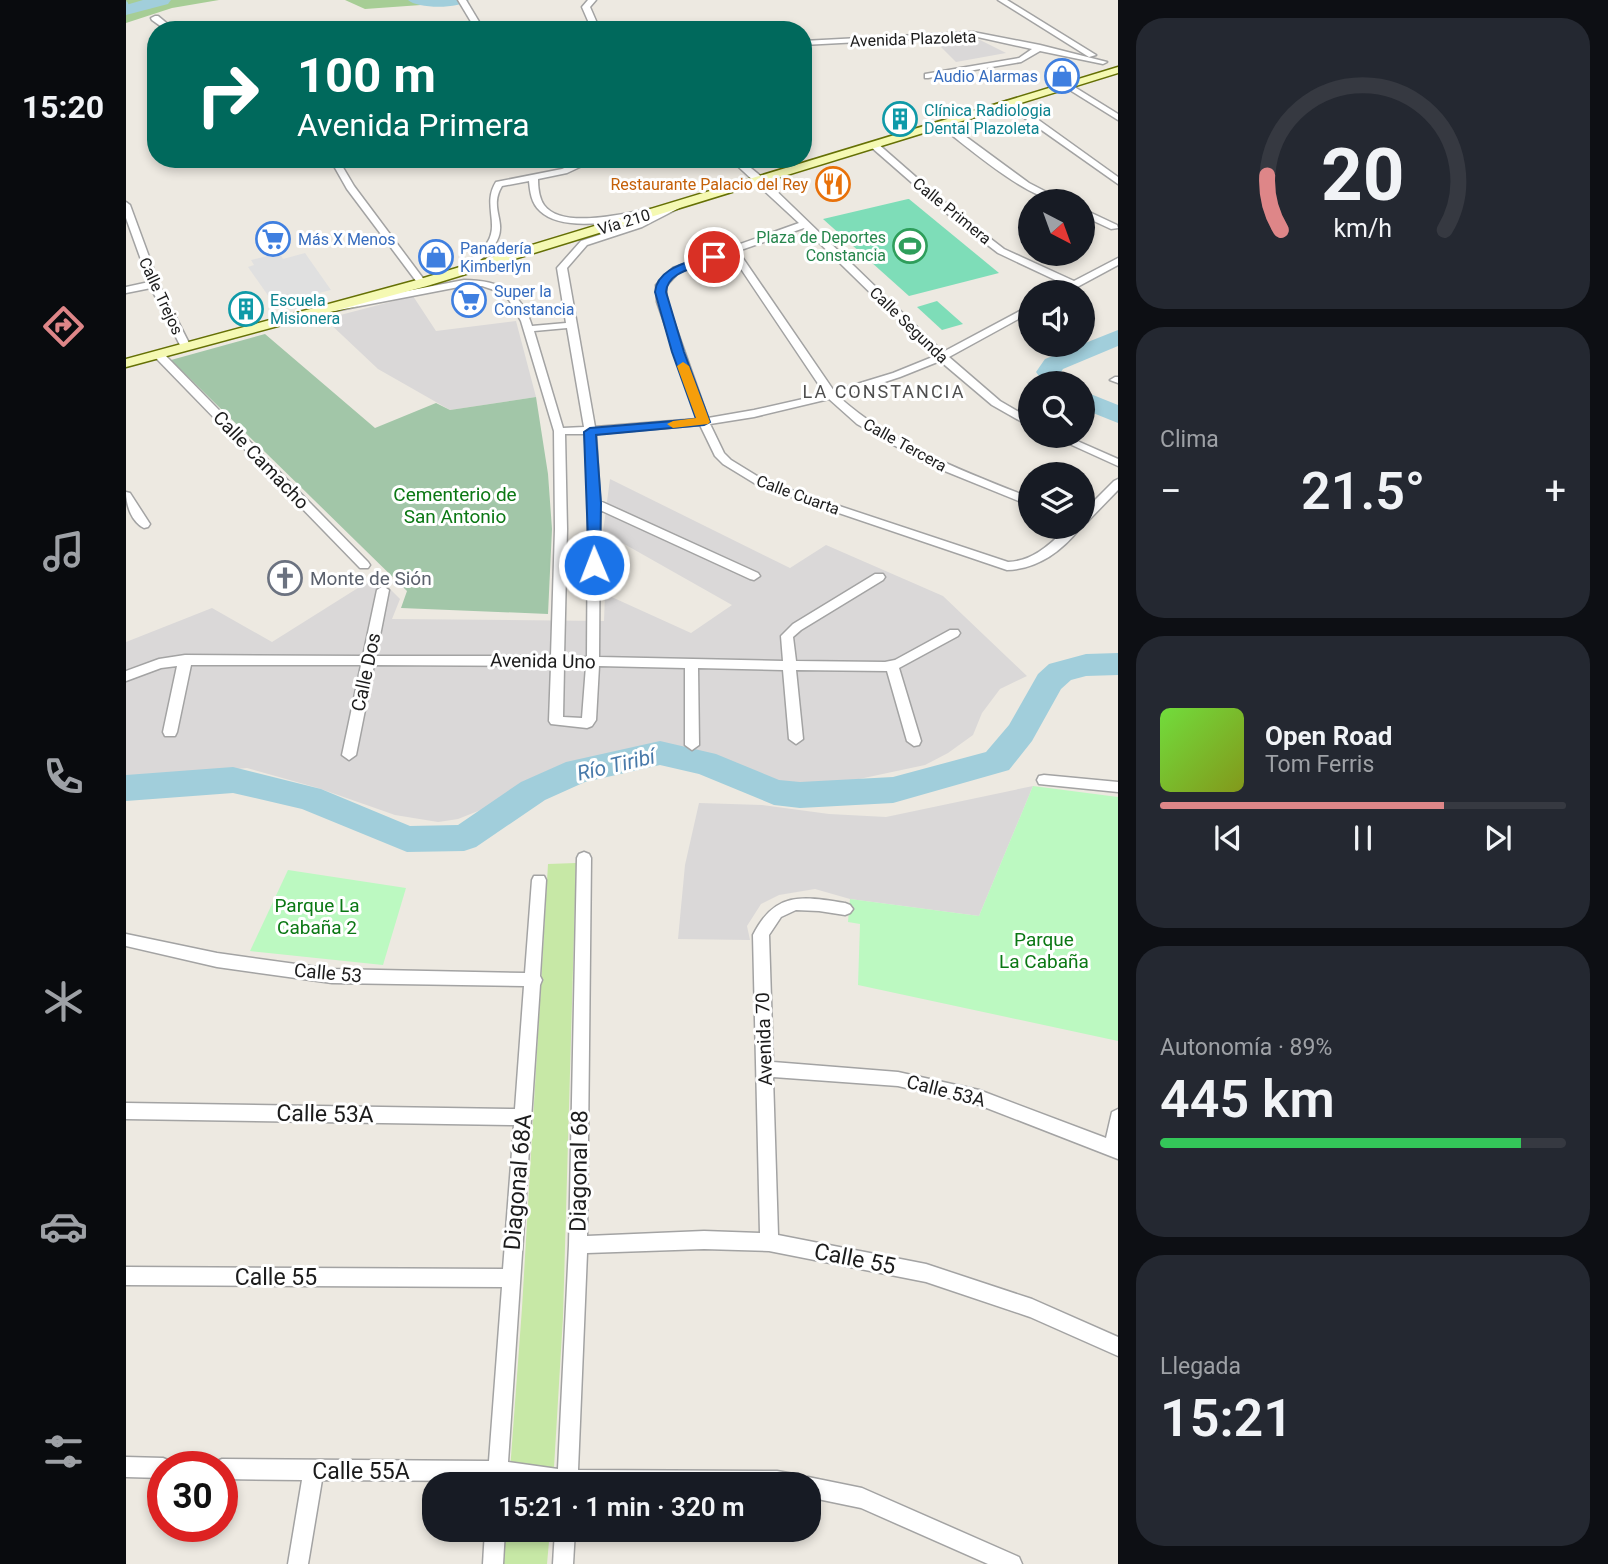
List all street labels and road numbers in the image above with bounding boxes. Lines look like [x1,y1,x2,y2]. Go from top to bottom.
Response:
street label: Avenida Plazoleta [849,27,977,51]
street label: Calle Primera [909,174,995,248]
street label: Vía 210 [595,205,653,239]
street label: Calle Trejos [135,254,187,338]
street label: Calle Segunda [866,283,952,367]
street label: Calle Camacho [208,406,314,514]
street label: Calle Tercera [860,414,950,476]
street label: Calle Cuarta [754,471,842,519]
street label: Calle Dos [346,631,386,713]
street label: Avenida Uno [490,649,596,673]
street label: Calle 53 [293,959,363,987]
street label: Avenida 70 [751,992,777,1086]
street label: Calle 53A [904,1070,988,1112]
street label: Calle 53A [276,1100,374,1128]
street label: Diagonal 68 [564,1110,594,1232]
street label: Diagonal 68A [499,1113,537,1251]
street label: Calle 55 [812,1238,898,1280]
street label: Calle 55 [235,1264,317,1291]
street label: Calle 55A [312,1458,410,1485]

